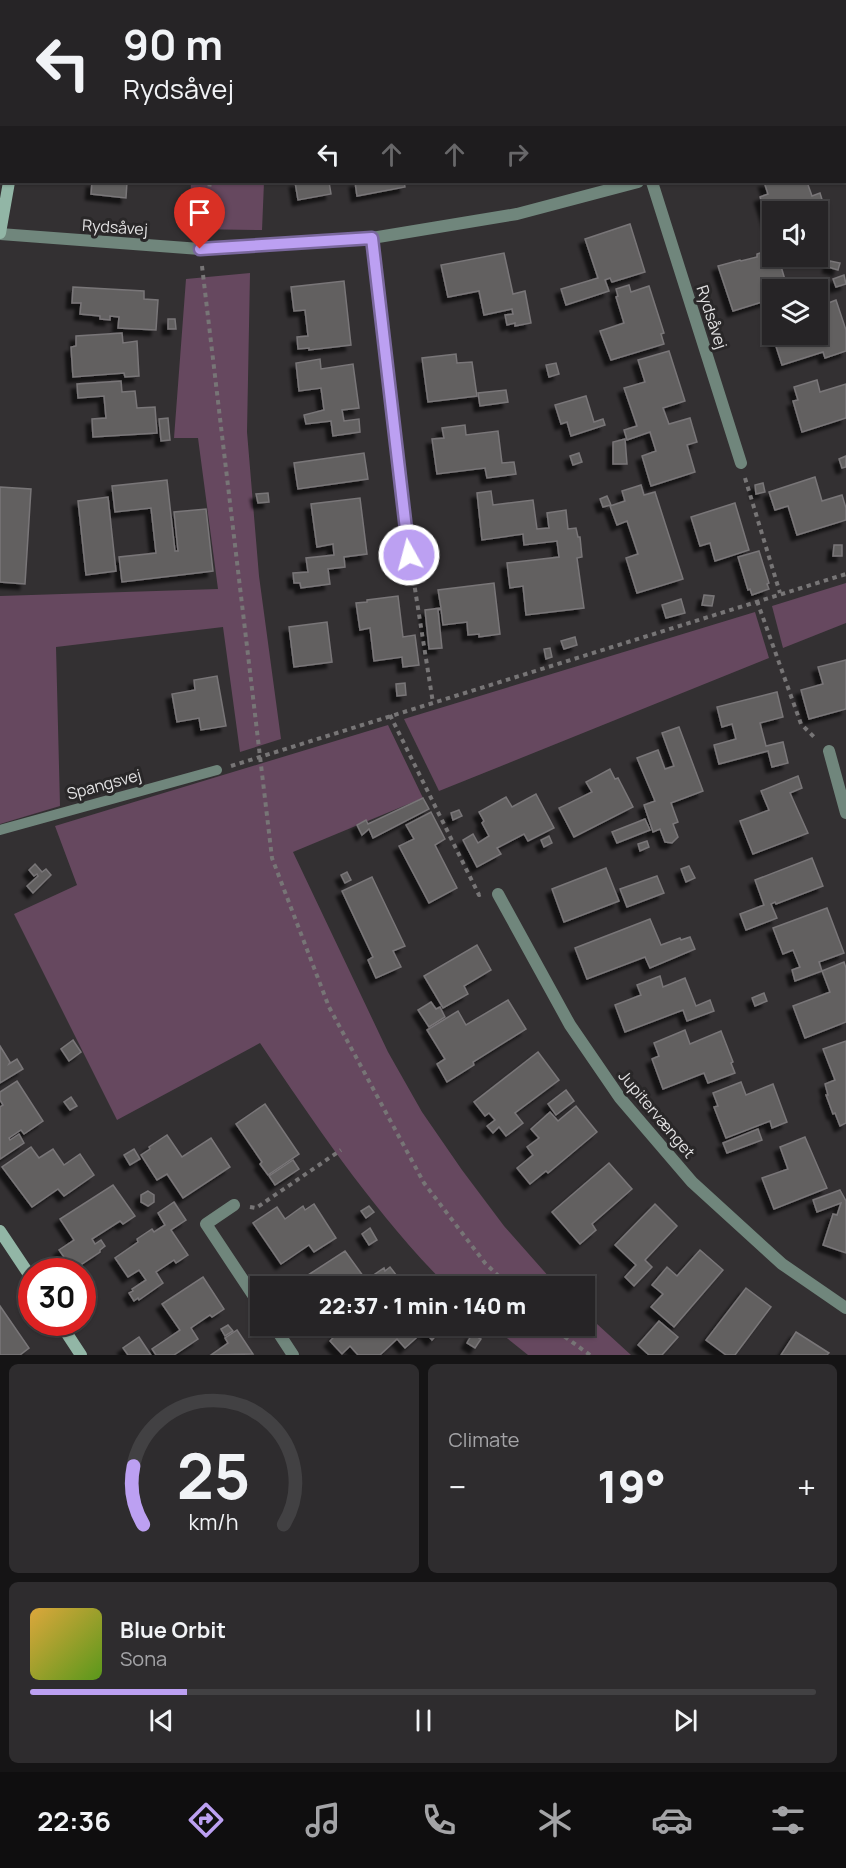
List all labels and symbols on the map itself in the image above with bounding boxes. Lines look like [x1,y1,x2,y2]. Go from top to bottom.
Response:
pin [174,187,225,249]
street label: Rydsåvej [81,214,149,240]
street label: Rydsåvej [691,282,733,352]
position arrow [377,523,441,587]
street label: Spangsvej [64,763,144,805]
street label: Jupitervænget [614,1065,700,1163]
speed limit sign: 30 [18,1258,96,1336]

